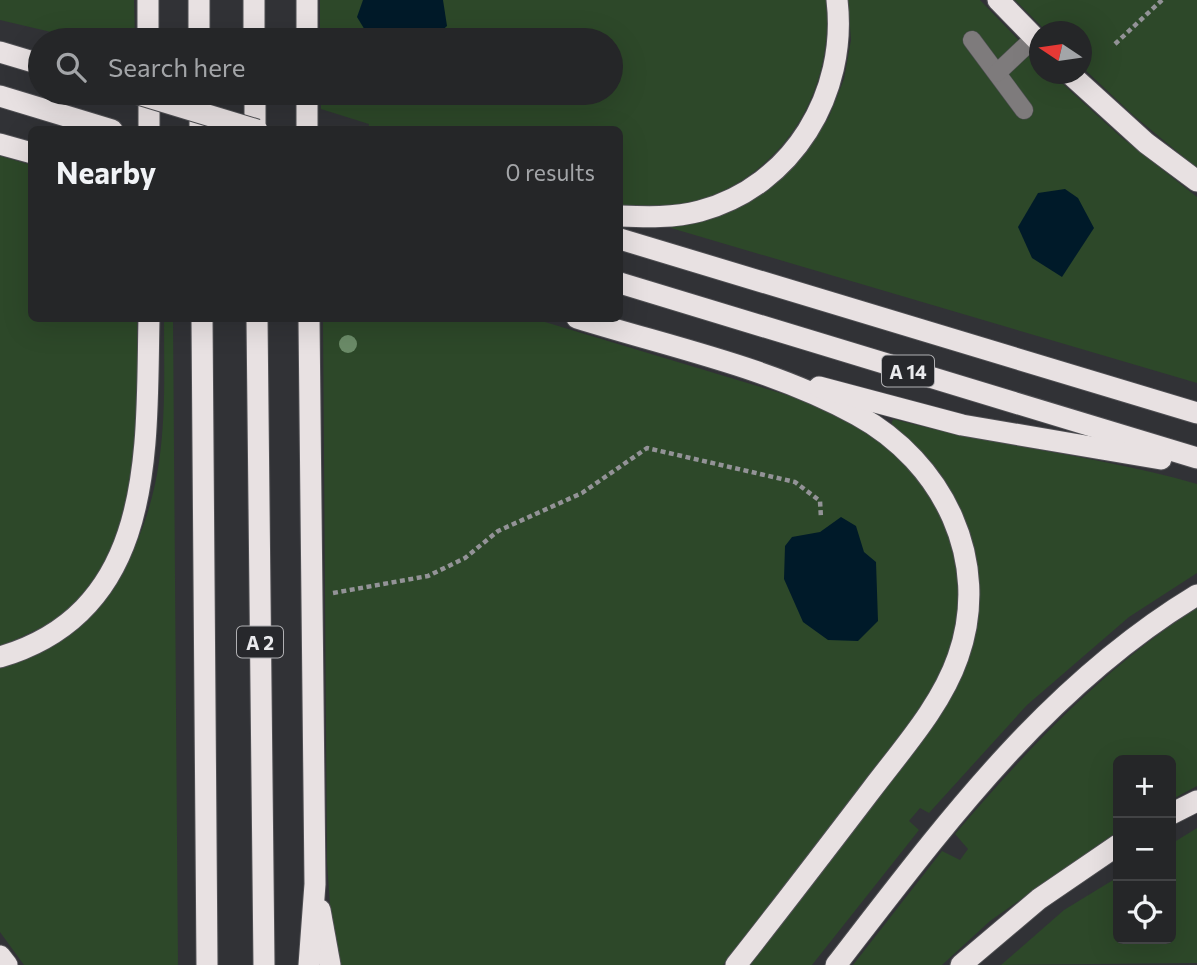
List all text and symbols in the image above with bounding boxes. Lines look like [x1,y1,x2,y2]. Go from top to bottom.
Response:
north arrow [1029,21,1092,84]
search box [28,28,623,105]
icon: search [52,48,90,86]
text: Search here [108,51,246,82]
text: Nearby [56,153,156,190]
text: 0 results [506,158,595,186]
road number: A 14 [882,356,934,386]
road number: A 2 [237,626,283,657]
map controls [1113,755,1176,944]
button: + [1113,755,1176,818]
button: − [1113,818,1176,881]
button: locate [1113,881,1176,944]

